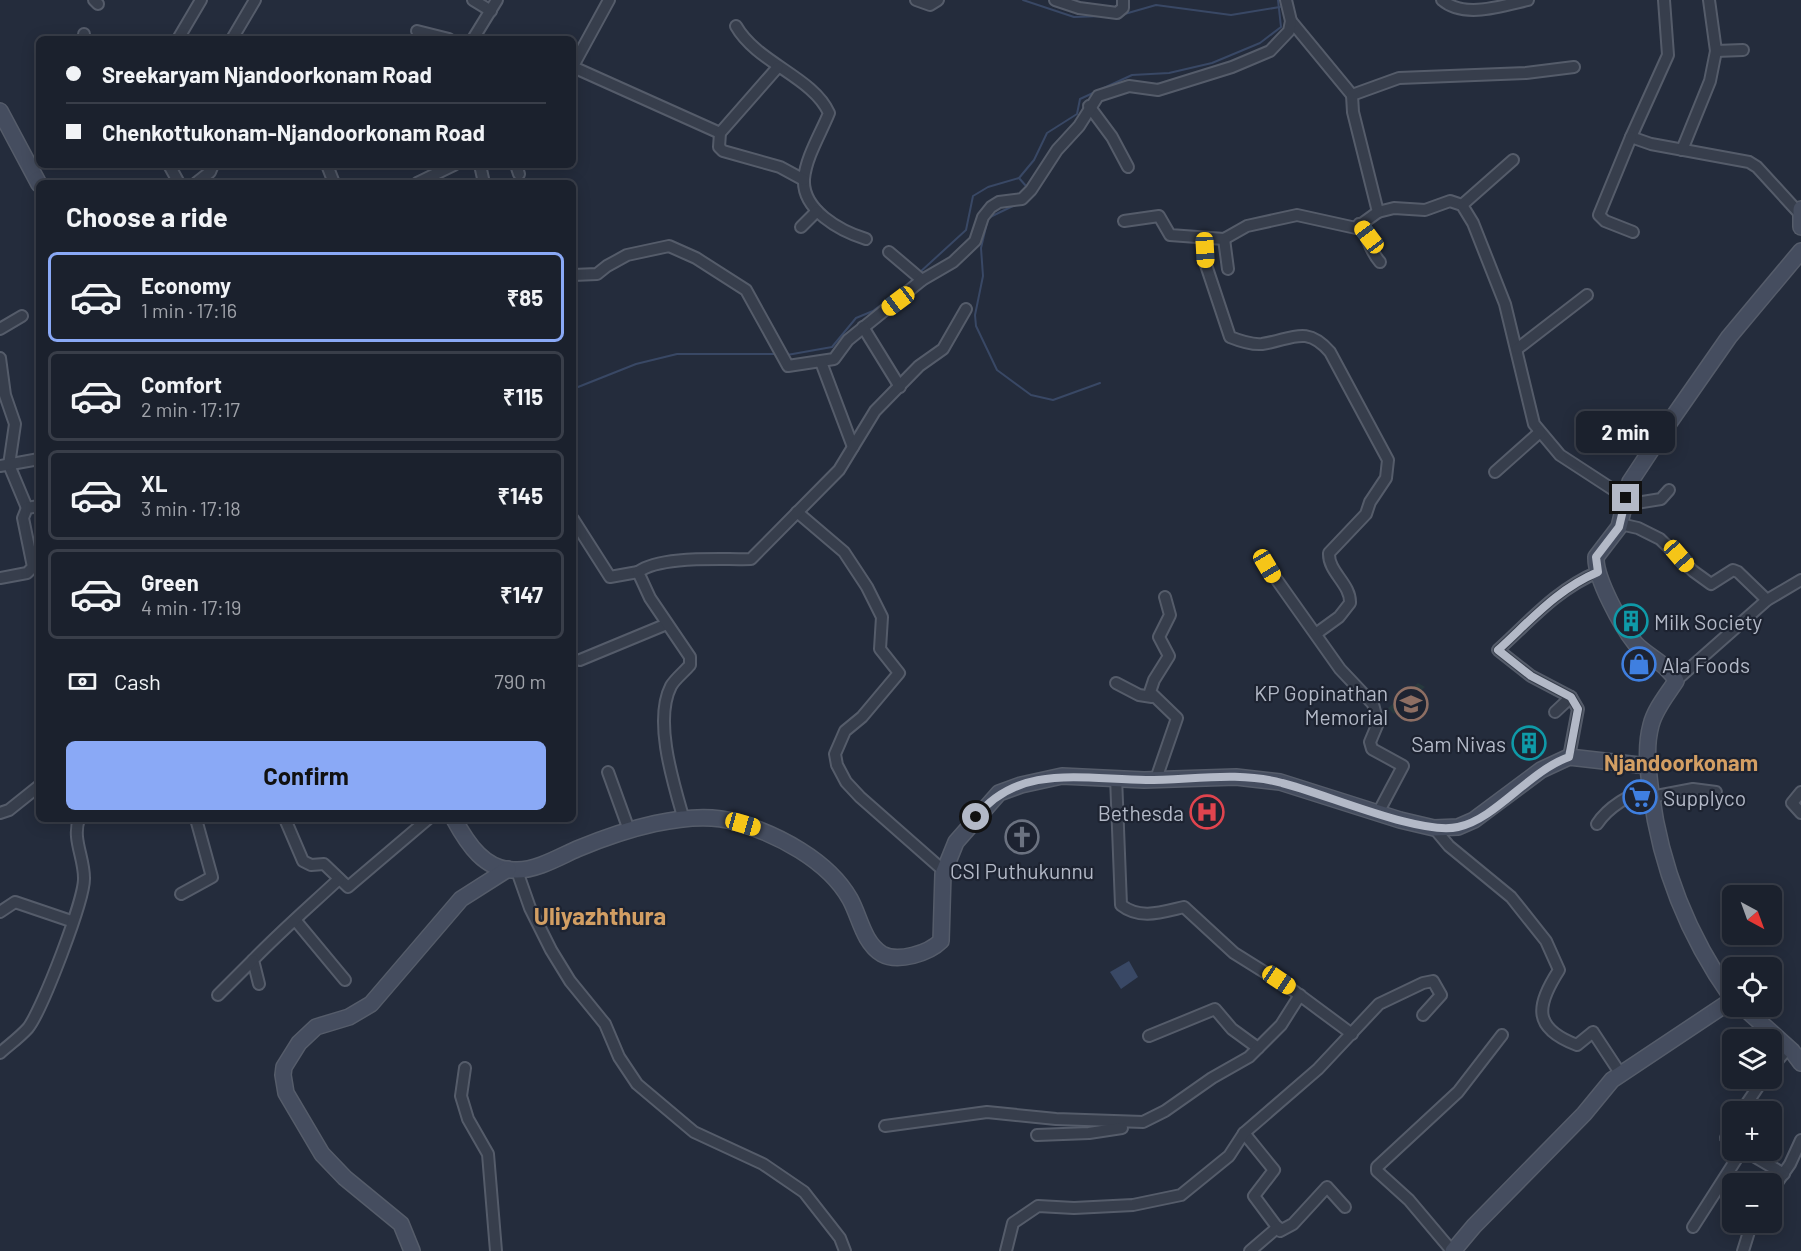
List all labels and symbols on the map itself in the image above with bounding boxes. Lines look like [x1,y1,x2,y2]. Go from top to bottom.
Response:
car [1351,217,1387,257]
car [1195,232,1215,268]
car [878,283,918,319]
callout: 2 min [1576,411,1676,453]
route end [1612,484,1639,511]
car [1660,537,1698,575]
car [1250,546,1284,586]
building icon: Milk Society [1613,603,1649,639]
place label: Milk Society [1654,609,1763,634]
shop icon: Ala Foods [1621,646,1657,682]
place label: Ala Foods [1662,652,1750,677]
place label: KP Gopinathan Memorial [1254,680,1388,729]
school or university icon: KP Gopinathan Memorial [1393,686,1429,722]
building icon: Sam Nivas [1511,725,1547,761]
place label: Sam Nivas [1411,731,1506,756]
district label: Njandoorkonam [1604,749,1758,775]
supermarket icon: Supplyco [1622,779,1658,815]
place label: Supplyco [1663,785,1746,810]
hospital icon: Bethesda [1189,794,1225,830]
place label: Bethesda [1098,800,1184,825]
route start [962,803,989,830]
car [723,810,763,838]
church icon: CSI Puthukunnu [1004,819,1040,855]
place label: CSI Puthukunnu [950,858,1094,883]
north arrow [1722,885,1782,945]
district label: Uliyazhthura [534,901,666,930]
car [1259,962,1299,998]

